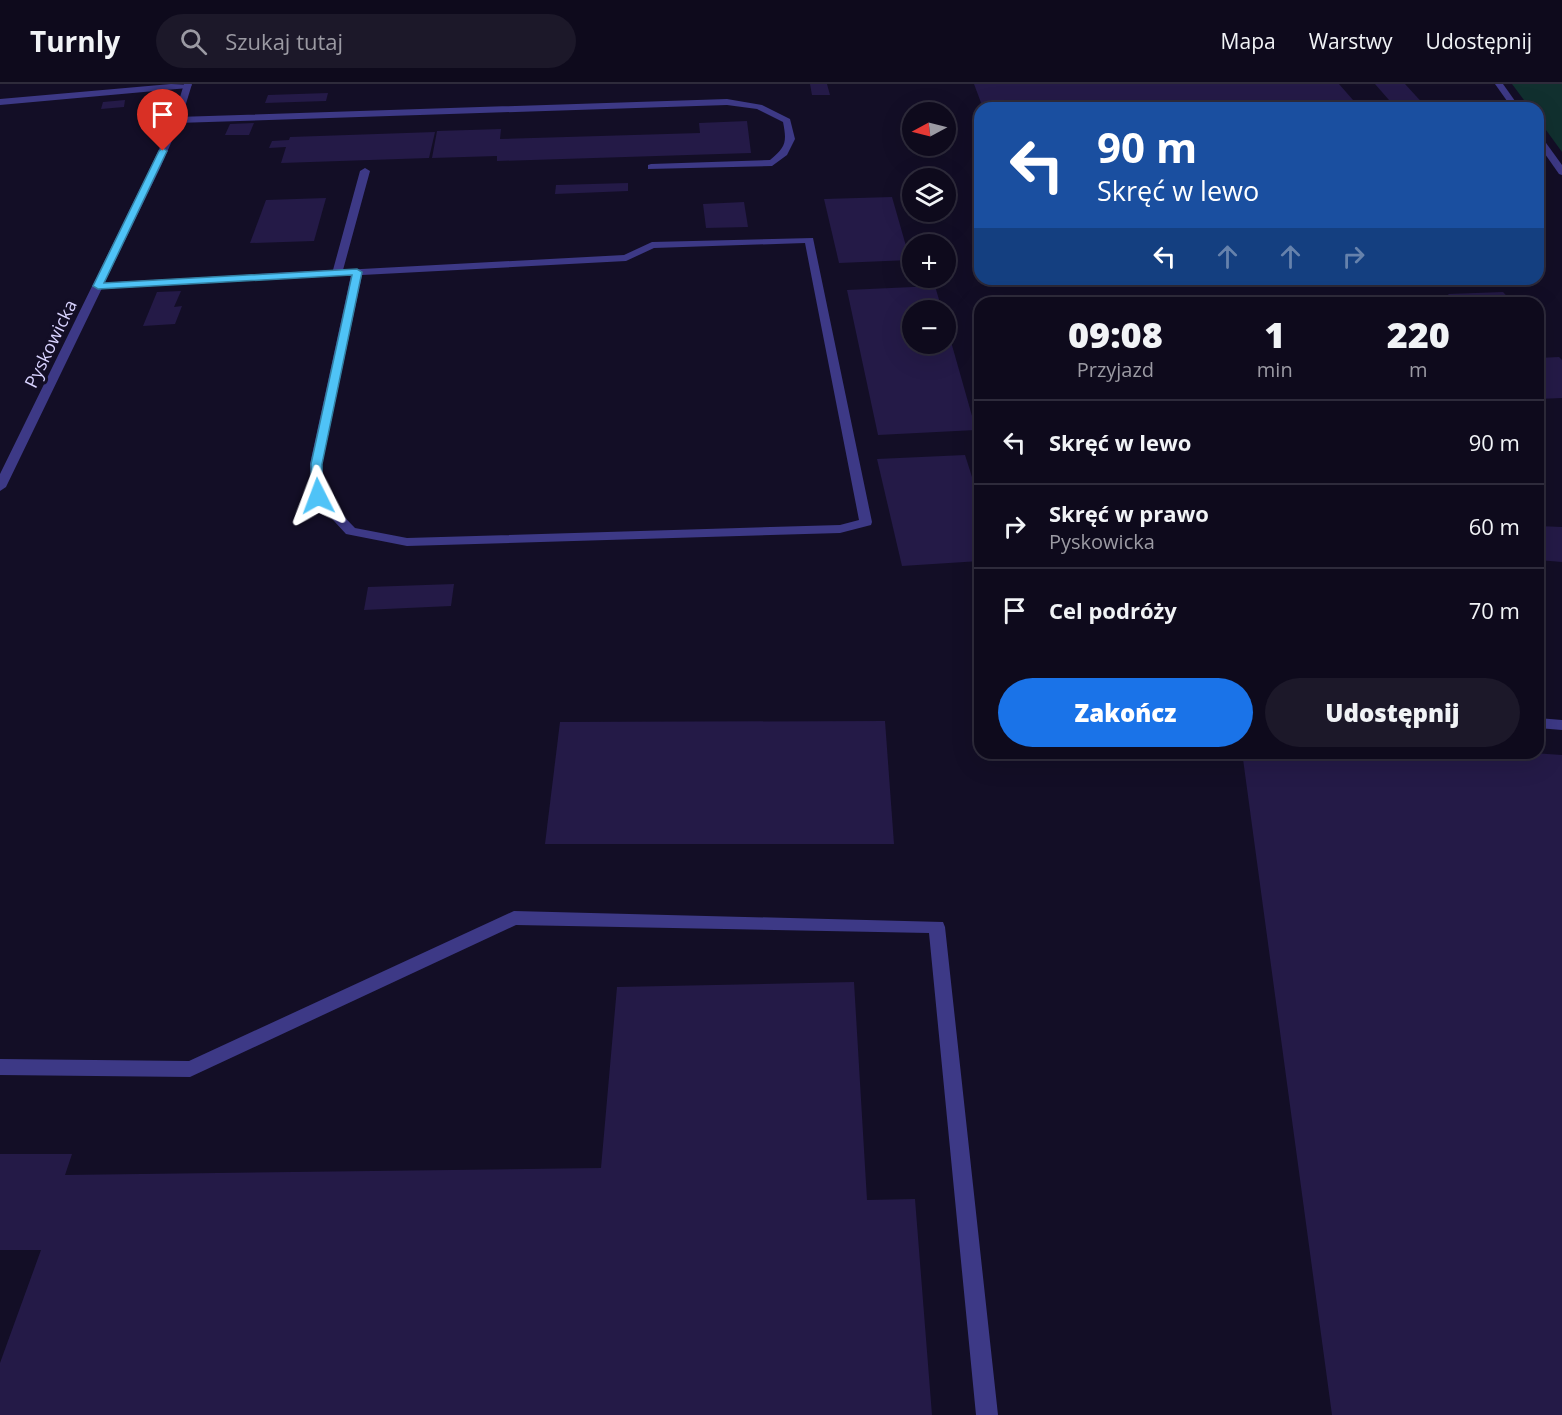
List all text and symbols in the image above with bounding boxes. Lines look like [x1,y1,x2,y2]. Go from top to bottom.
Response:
search box [156,14,576,68]
text: Turnly [30,22,120,60]
icon: search [177,25,210,58]
text: Szukaj tutaj [225,26,343,56]
text: Mapa [1221,27,1276,55]
text: Warstwy [1309,27,1393,55]
text: Udostępnij [1426,27,1532,55]
pin [137,89,188,151]
icon: arrive [146,98,179,131]
north arrow [902,102,956,156]
map controls [902,102,956,354]
text: 90 m [1097,118,1197,175]
icon: left [998,126,1076,204]
button: layers [902,168,956,222]
text: Skręć w lewo [1097,172,1259,209]
button: + [902,234,956,288]
icon: left [1148,240,1181,273]
icon: ahead [1211,240,1244,273]
icon: ahead [1274,240,1307,273]
icon: right [1337,240,1370,273]
street label: Pyskowicka [18,295,82,392]
button: − [902,300,956,354]
text: 09:08 [1068,310,1163,359]
text: 1 [1264,310,1285,359]
text: 220 [1387,310,1450,359]
text: Przyjazd [1077,356,1154,383]
text: min [1257,356,1293,383]
text: m [1409,356,1428,383]
icon: left [998,426,1031,459]
text: Skręć w lewo [1049,427,1191,457]
text: 90 m [1469,427,1520,457]
position arrow [286,464,350,528]
text: Skręć w prawo [1049,498,1209,528]
icon: right [998,510,1031,543]
text: 60 m [1469,511,1520,541]
text: Pyskowicka [1049,528,1155,555]
icon: arrive [998,594,1031,627]
text: Cel podróży [1049,595,1177,625]
text: 70 m [1469,595,1520,625]
button: Zakończ [998,678,1253,747]
button: Udostępnij [1265,678,1520,747]

